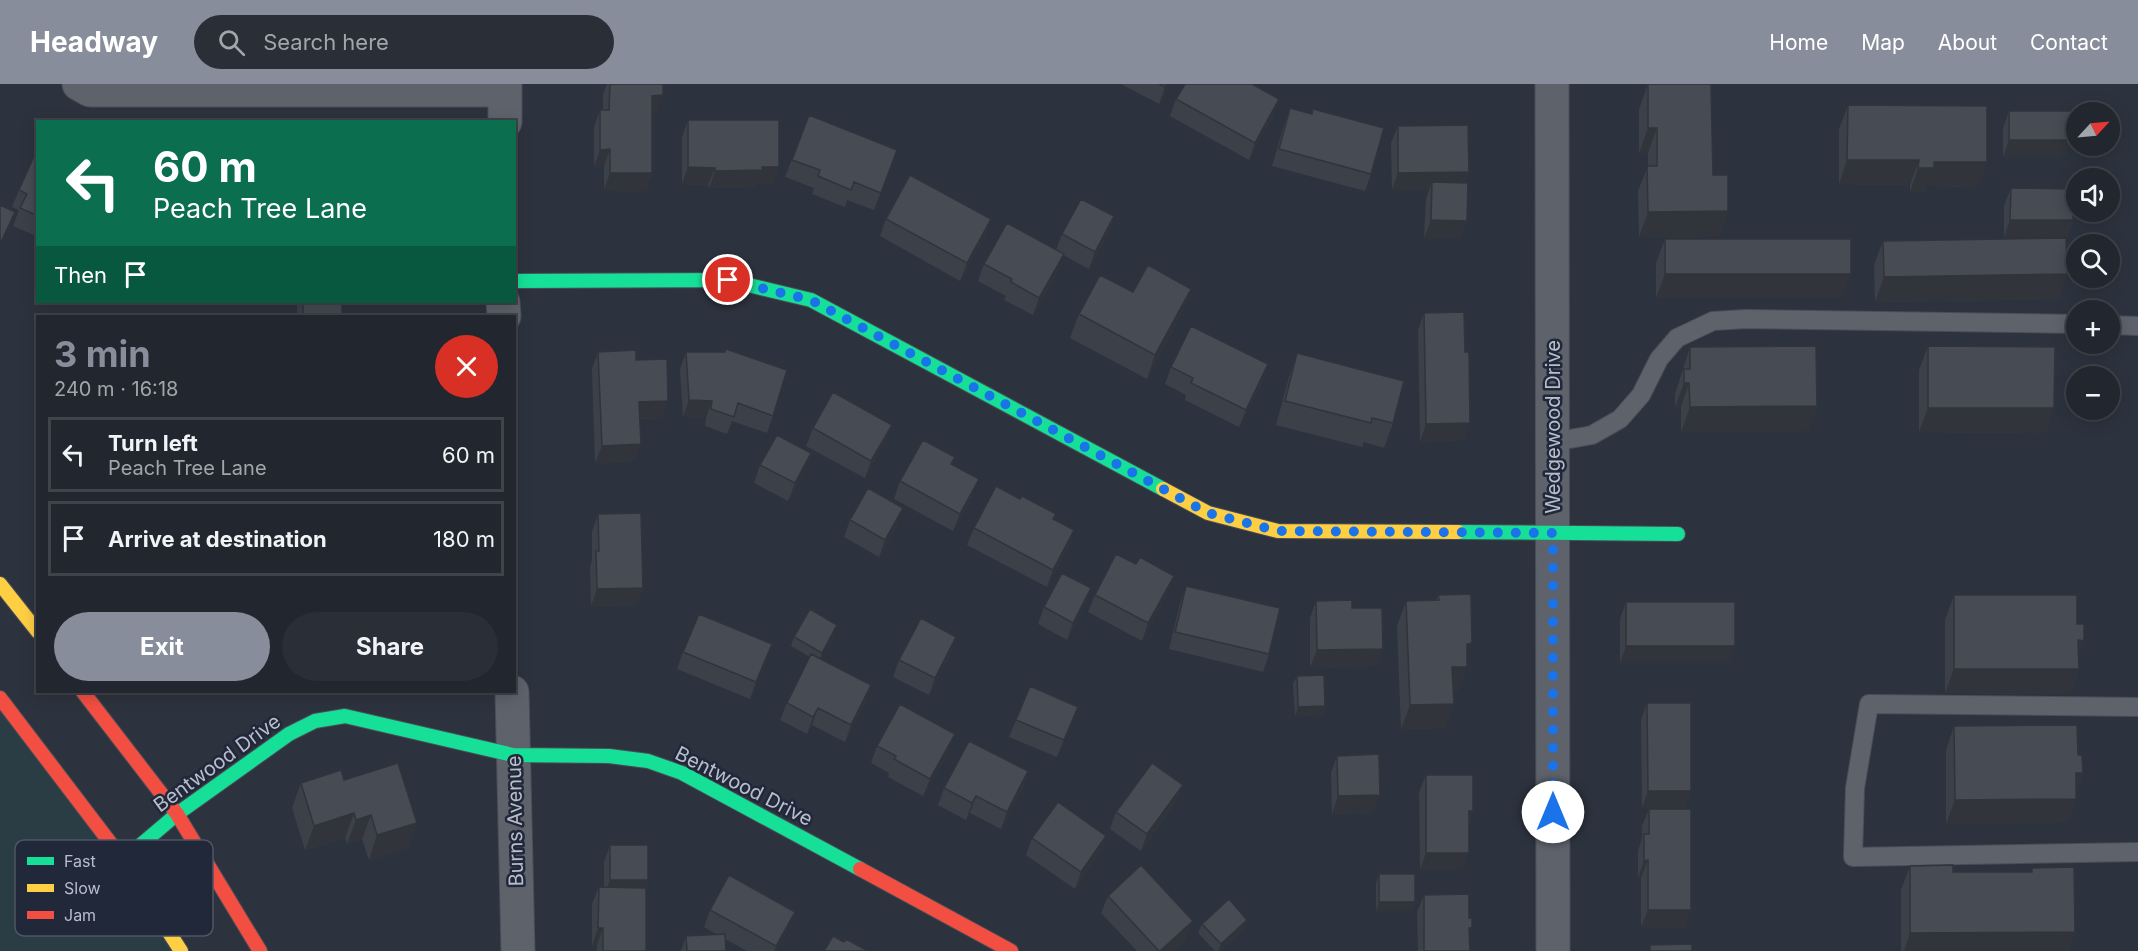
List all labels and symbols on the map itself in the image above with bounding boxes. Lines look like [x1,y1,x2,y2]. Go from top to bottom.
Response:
north arrow [2066,102,2120,156]
pin [702,254,753,305]
street label: Wedgewood Drive [1541,340,1565,514]
street label: Bentwood Drive [149,709,285,817]
street label: Bentwood Drive [671,741,817,831]
street label: Burns Avenue [502,755,528,887]
position arrow [1521,780,1585,844]
legend [15,840,213,936]
text: Fast [64,851,96,871]
text: Slow [64,878,101,898]
text: Jam [64,905,96,925]

